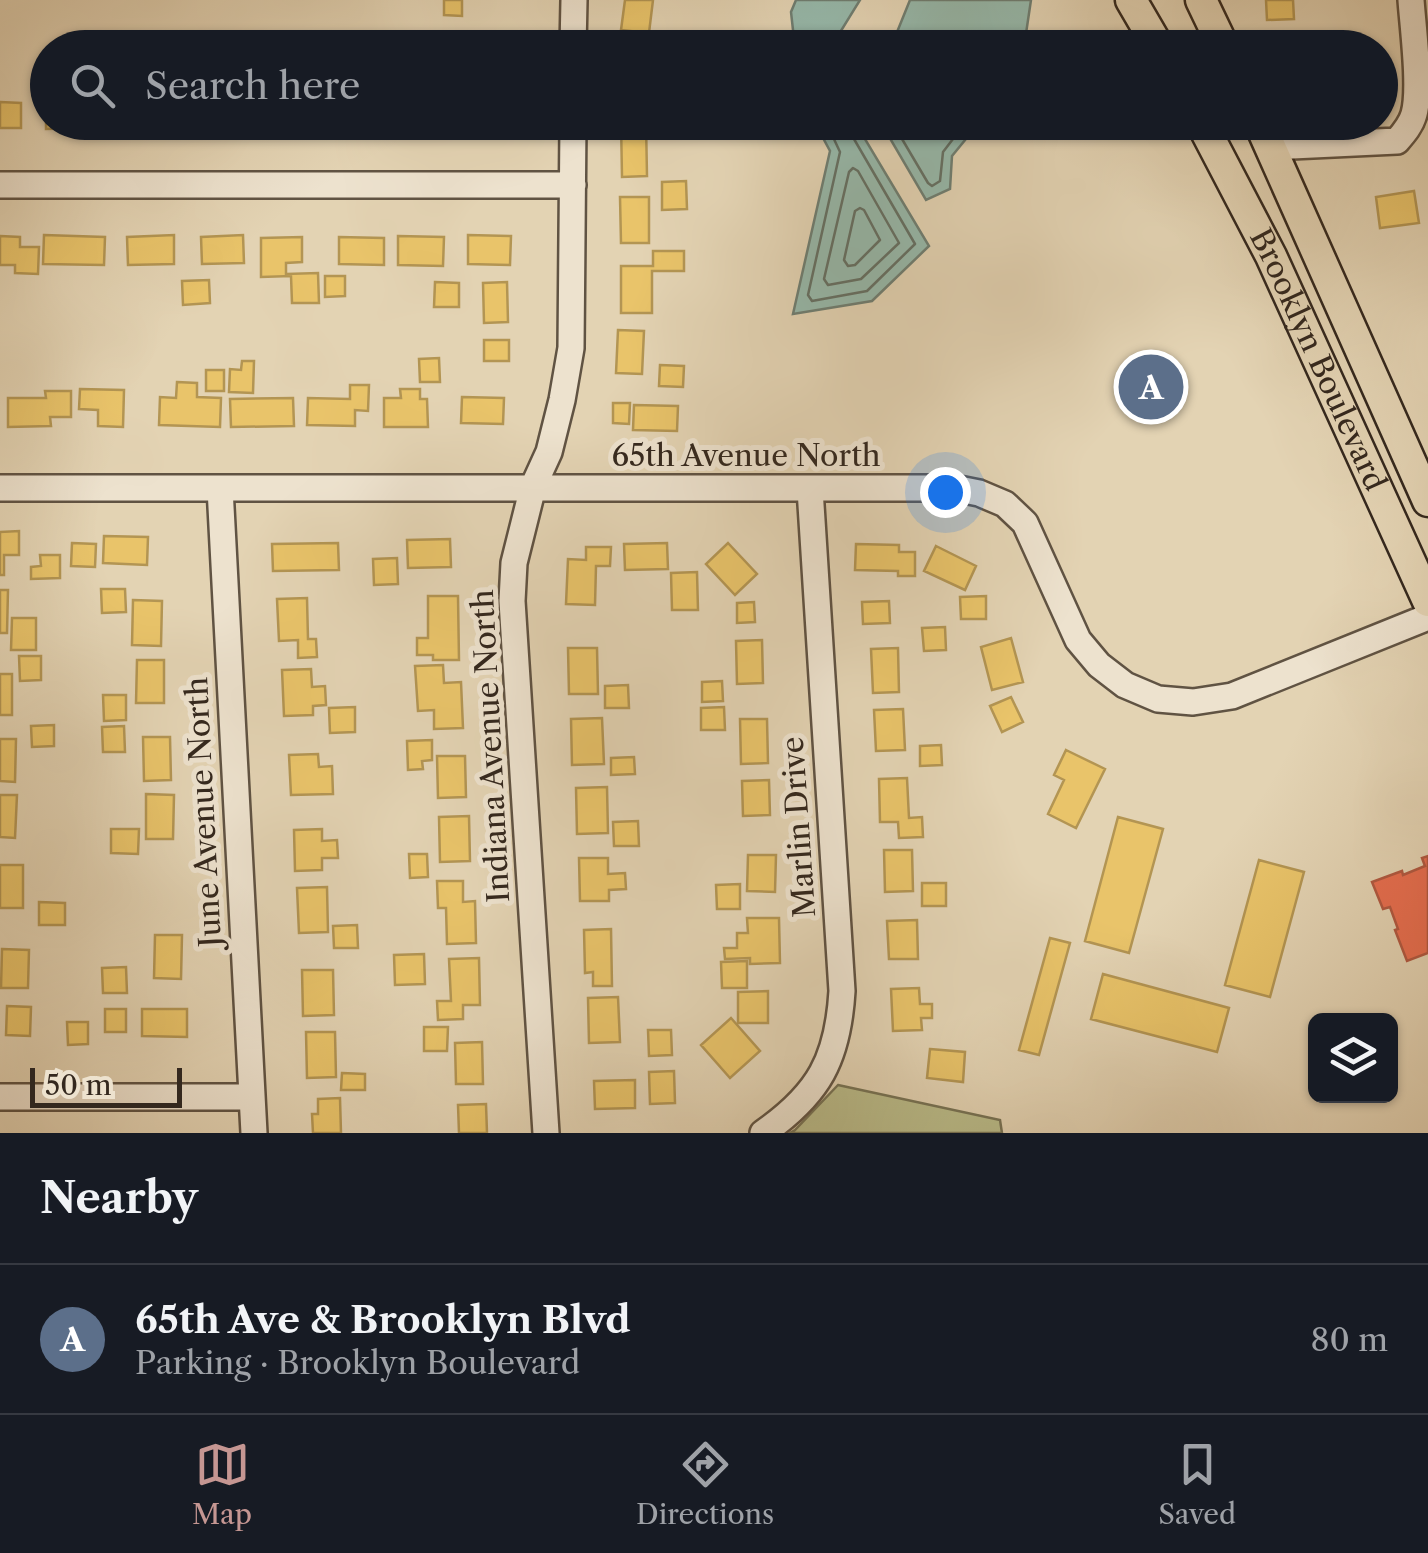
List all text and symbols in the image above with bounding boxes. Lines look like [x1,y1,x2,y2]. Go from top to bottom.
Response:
search box [30,30,1398,140]
icon: search [65,58,120,113]
text: Search here [145,62,360,109]
street label: Brooklyn Boulevard [1242,222,1394,496]
pin: A [1118,350,1184,424]
street label: 65th Avenue North [611,437,881,474]
your location [920,467,971,518]
street label: Indiana Avenue North [464,588,517,903]
street label: June Avenue North [178,676,229,952]
street label: Marlin Drive [774,735,823,919]
map controls [1308,1013,1398,1103]
button: layers [1308,1013,1398,1103]
scale bar [30,1063,182,1108]
text: 50 m [45,1068,112,1102]
text: Nearby [40,1172,198,1224]
text: 65th Ave & Brooklyn Blvd [135,1296,631,1343]
text: A [60,1320,85,1359]
text: 80 m [1310,1320,1388,1359]
text: Parking · Brooklyn Boulevard [135,1343,580,1382]
tab: Map [192,1437,252,1531]
tab: Directions [636,1437,774,1531]
tab: Saved [1158,1437,1236,1531]

